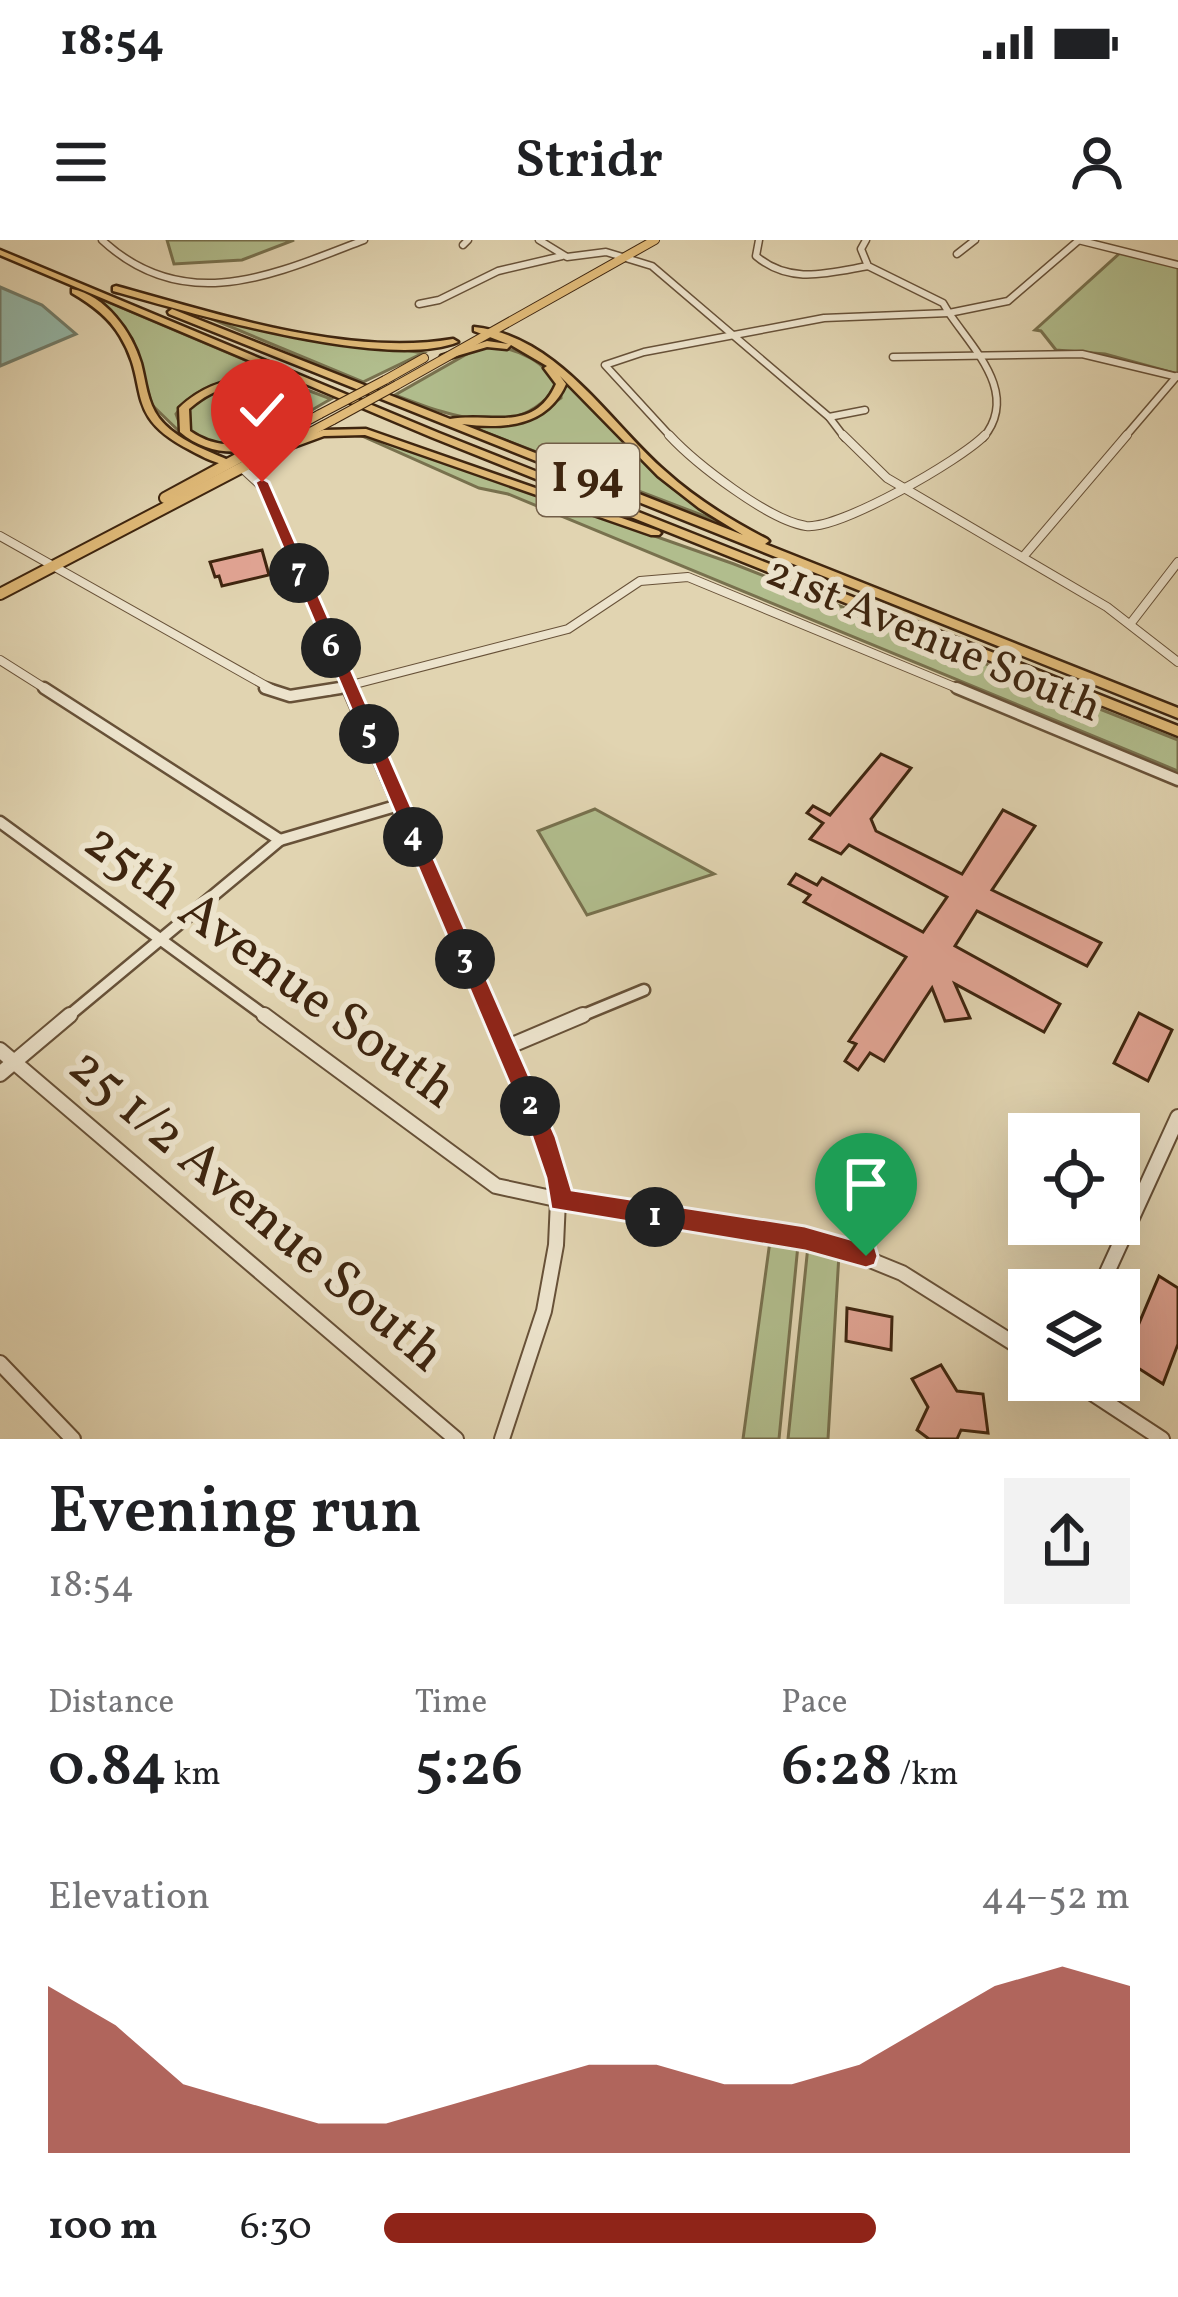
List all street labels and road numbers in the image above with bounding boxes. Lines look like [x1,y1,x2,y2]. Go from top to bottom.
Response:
road number: I 94 [537,444,639,516]
street label: 21st Avenue South [756,542,1110,740]
street label: 25th Avenue South [67,807,471,1129]
street label: 25 1/2 Avenue South [50,1032,460,1392]

